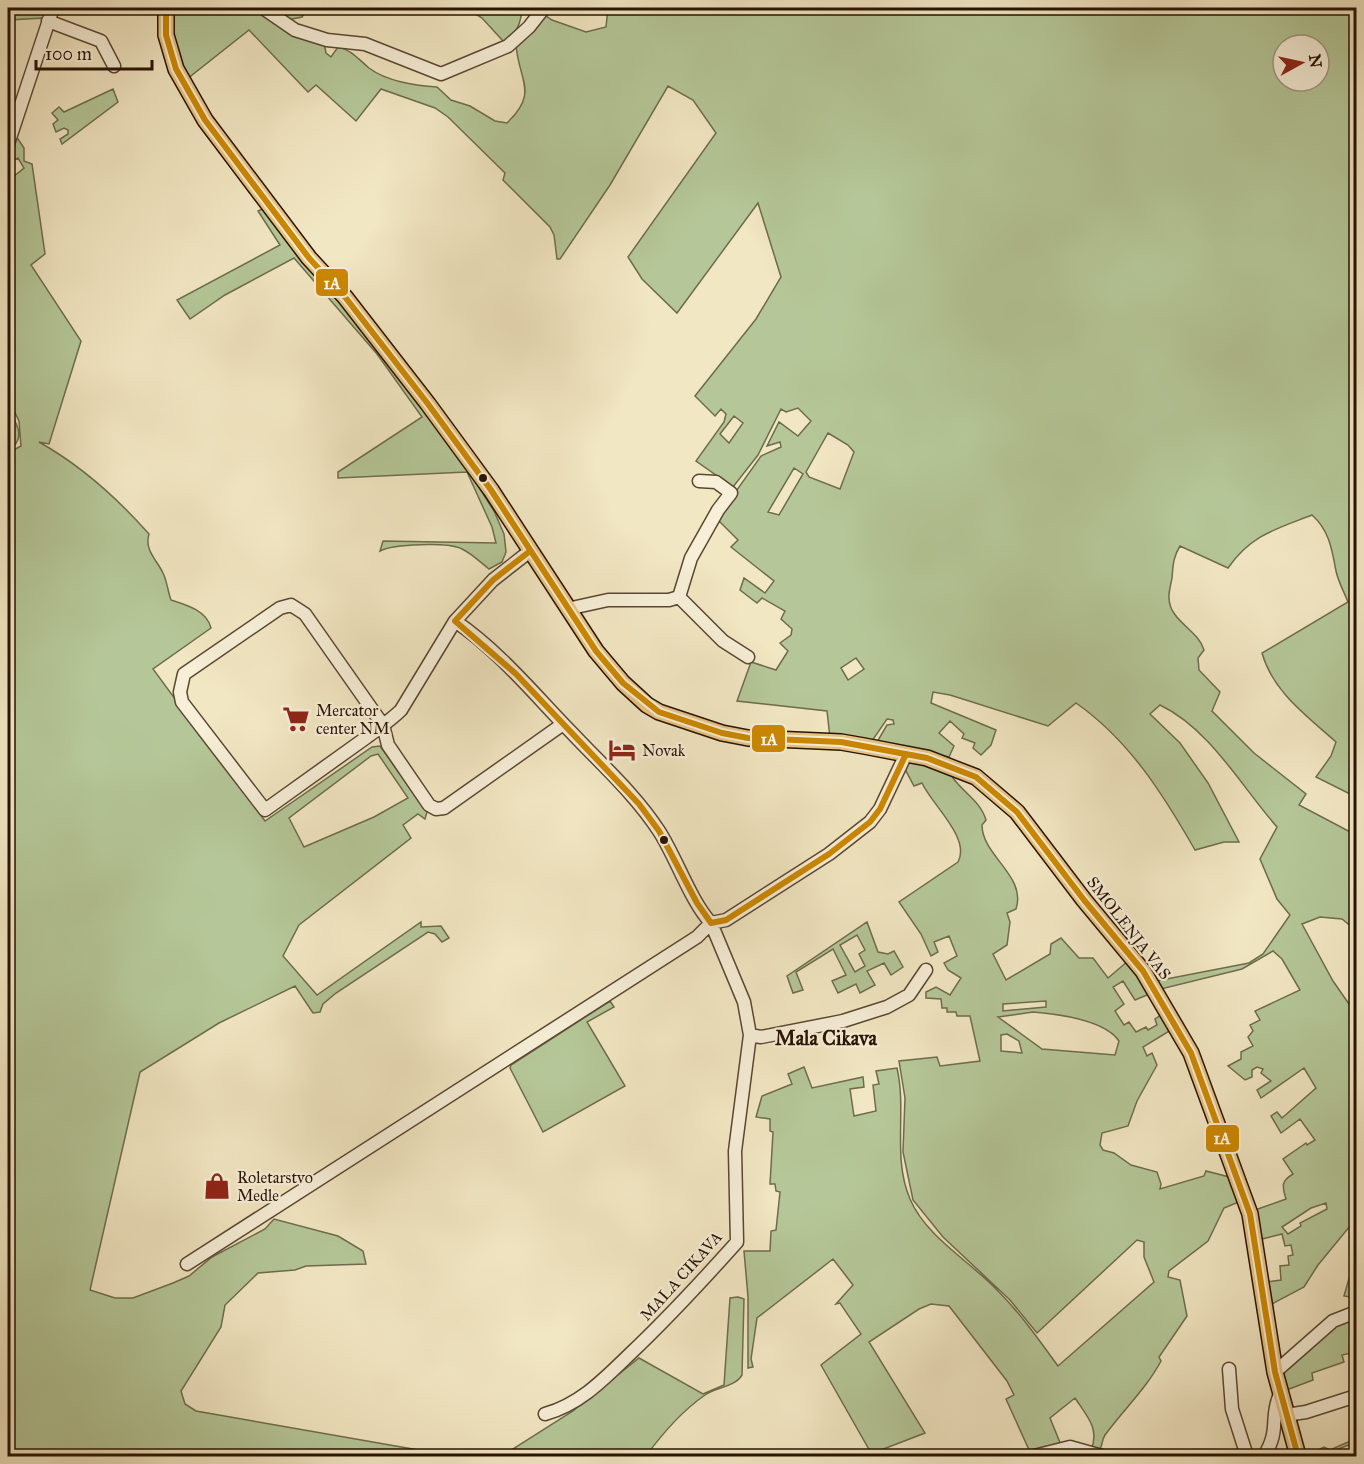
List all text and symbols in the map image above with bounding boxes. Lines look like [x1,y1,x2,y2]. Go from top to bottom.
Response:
scale bar [36,33,152,71]
north arrow [1271,33,1331,93]
text: 100 m [45,43,92,65]
text: N [1305,53,1326,69]
line badge: 1A [315,268,349,297]
text: 1A [323,274,341,293]
unlabelled marker [477,472,489,484]
place label: Mercator center NM [316,701,390,738]
supermarket icon: Mercator center NM [281,704,311,734]
line badge: 1A [751,724,786,753]
text: 1A [760,730,778,749]
hotel icon: Novak [607,735,637,765]
place label: Novak [642,741,686,760]
unlabelled marker [658,834,670,846]
street label: SMOLENJA VAS [1082,873,1175,984]
district label: Mala Cikava [775,1026,878,1050]
line badge: 1A [1205,1124,1240,1153]
text: 1A [1213,1129,1231,1148]
place label: Roletarstvo Medle [237,1168,313,1205]
shop icon: Roletarstvo Medle [202,1171,232,1201]
street label: MALA CIKAVA [636,1227,726,1324]

